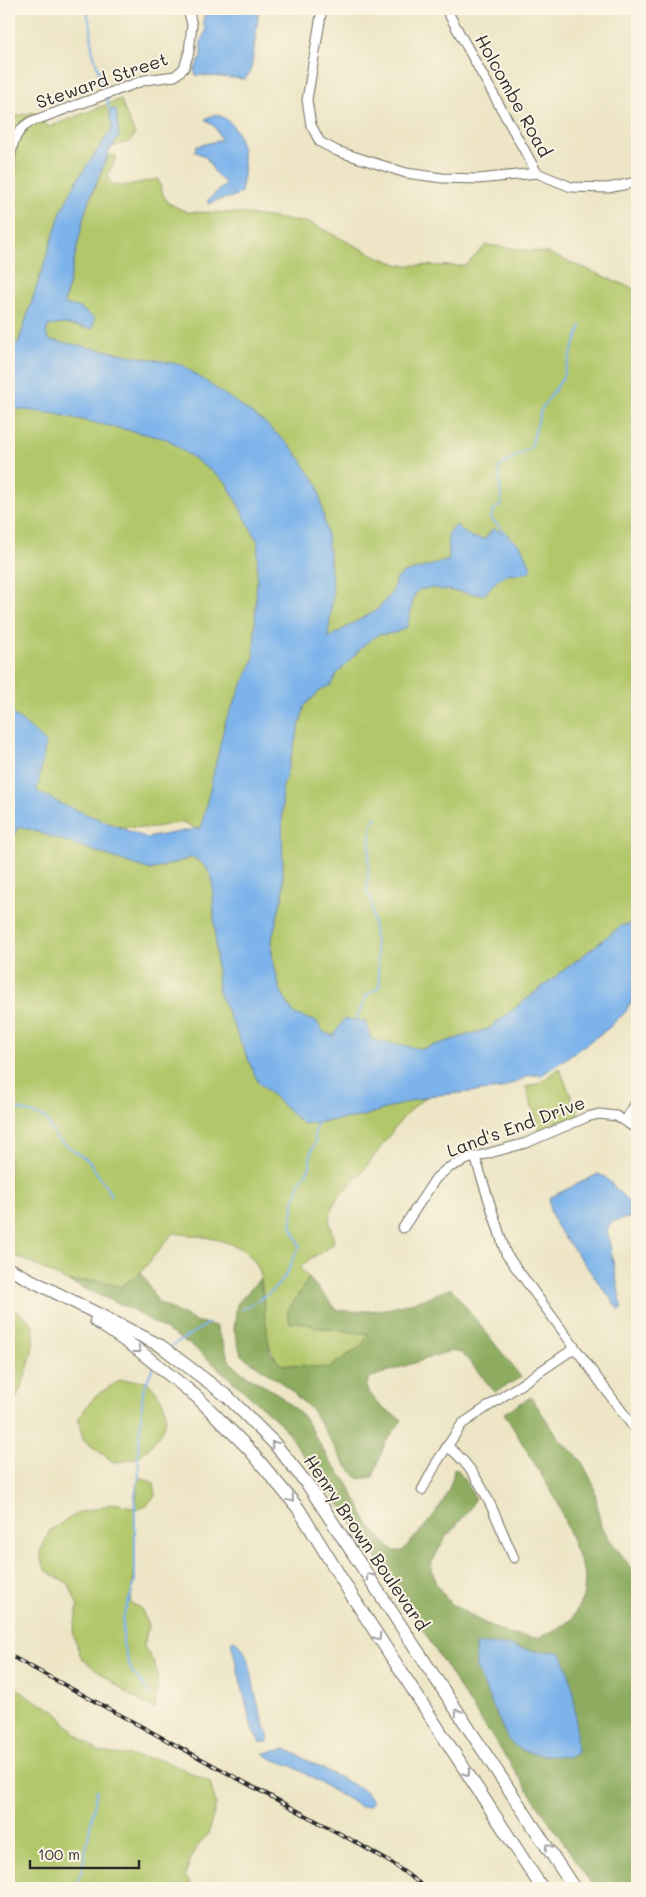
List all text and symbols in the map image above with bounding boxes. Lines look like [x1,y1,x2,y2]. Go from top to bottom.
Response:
street label: Holcombe Road [470,30,558,161]
street label: Steward Street [33,46,171,114]
street label: Land's End Drive [443,1090,588,1162]
one-way arrow [132,1344,142,1353]
one-way arrow [271,1441,280,1450]
street label: Henry Brown Boulevard [299,1450,435,1635]
one-way arrow [286,1494,295,1503]
one-way arrow [365,1573,375,1582]
one-way arrow [372,1631,382,1640]
one-way arrow [455,1708,465,1717]
one-way arrow [460,1768,470,1777]
scale bar [30,1837,139,1869]
text: 100 m [38,1844,80,1864]
one-way arrow [544,1844,554,1853]

